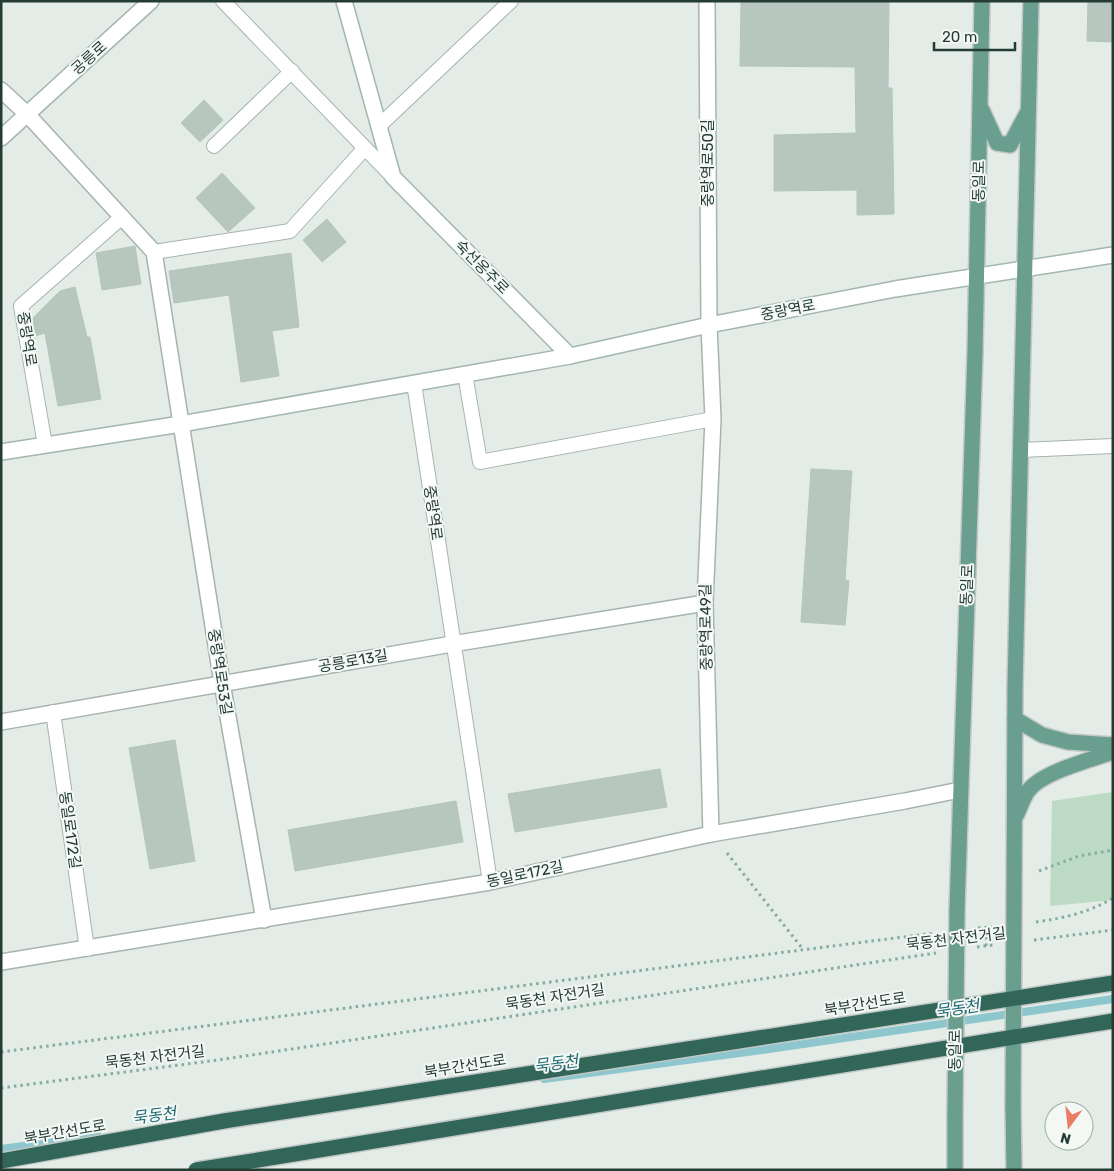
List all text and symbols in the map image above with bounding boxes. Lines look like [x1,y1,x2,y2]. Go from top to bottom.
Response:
scale bar [934,20,1015,52]
text: 20 m [942,28,977,46]
street label: 공릉로 [68,37,110,79]
street label: 중랑역로50길 [699,119,717,207]
street label: 동일로 [970,160,988,202]
street label: 숙선옹주로 [451,236,513,298]
street label: 중랑역로 [759,296,817,324]
street label: 중랑역로 [14,310,40,368]
street label: 중랑역로 [420,484,446,542]
street label: 동일로 [957,564,977,606]
street label: 중랑역로49길 [696,583,716,671]
street label: 중랑역로53길 [204,628,236,716]
street label: 공릉로13길 [317,646,389,676]
street label: 동일로172길 [56,790,84,870]
street label: 동일로172길 [485,857,565,891]
street label: 묵동천 자전거길 [905,924,1007,954]
street label: 묵동천 자전거길 [504,980,606,1014]
street label: 북부간선도로 [823,989,907,1019]
water label: 묵동천 [934,996,983,1021]
street label: 동일로 [946,1029,964,1071]
street label: 묵동천 자전거길 [104,1042,206,1072]
street label: 북부간선도로 [423,1051,507,1081]
water label: 묵동천 [533,1051,581,1076]
north arrow [1044,1101,1094,1151]
water label: 묵동천 [131,1103,179,1128]
street label: 북부간선도로 [23,1116,107,1148]
text: N [1059,1129,1073,1148]

